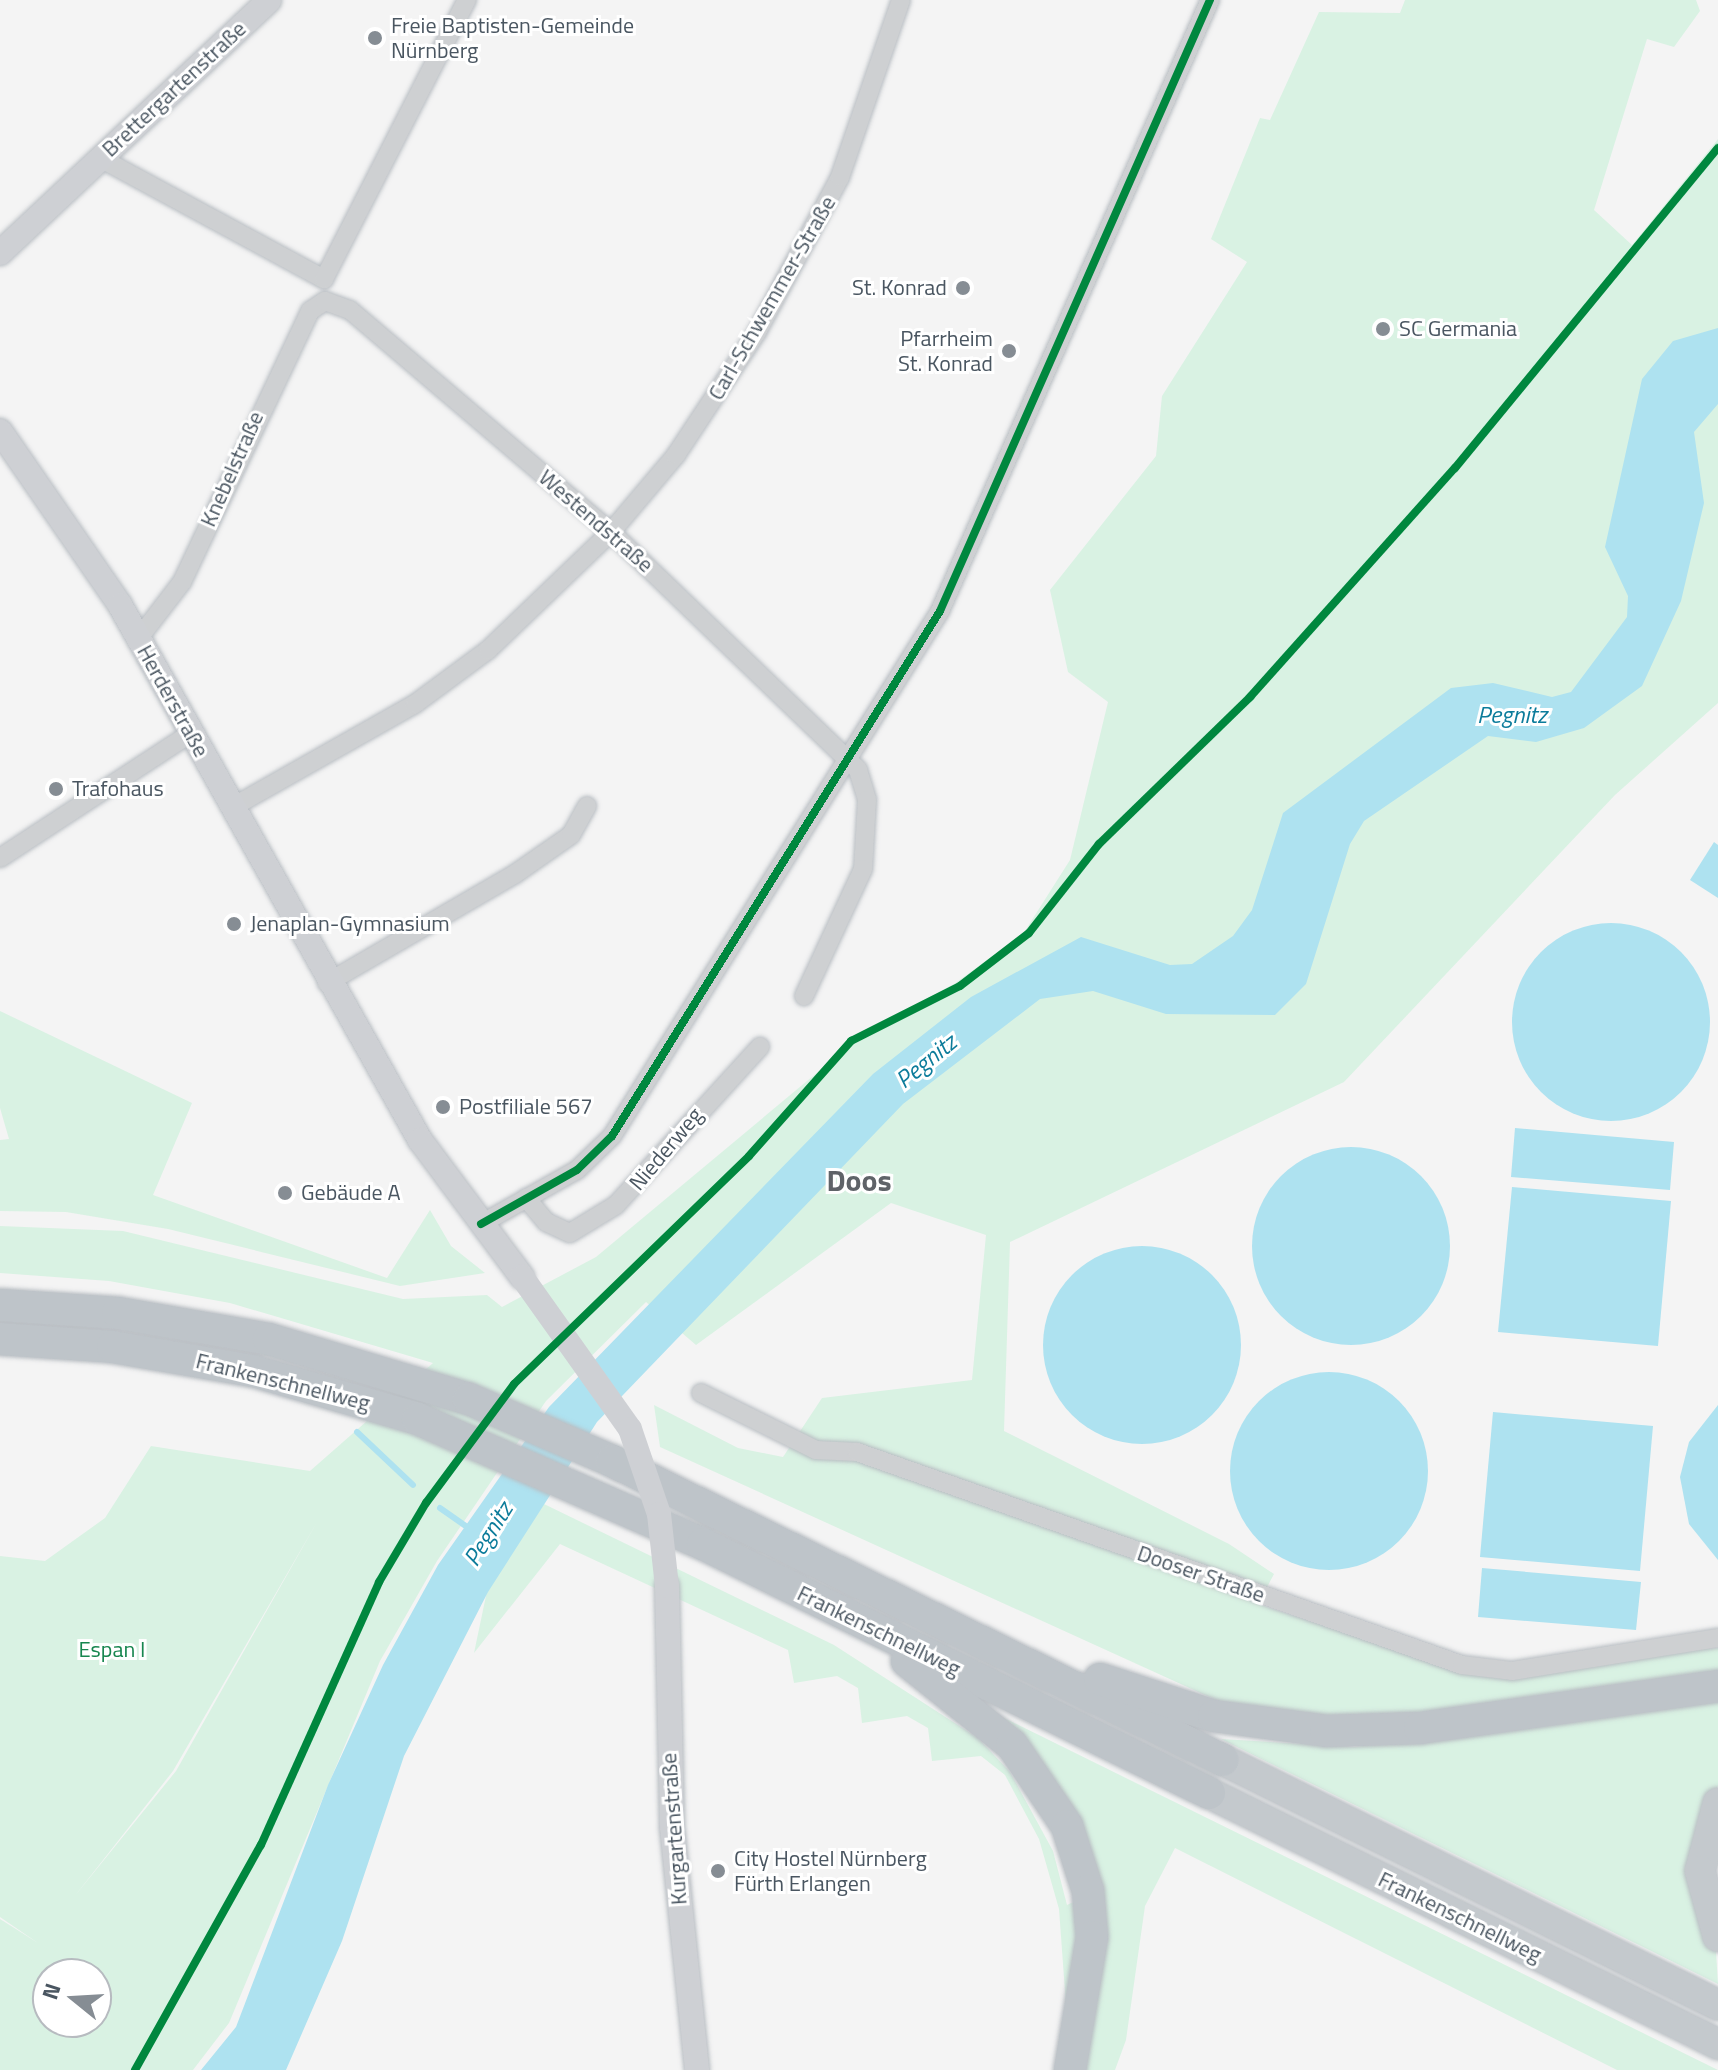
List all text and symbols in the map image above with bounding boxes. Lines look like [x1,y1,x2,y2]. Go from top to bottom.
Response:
place label: Freie Baptisten-Gemeinde Nürnberg [391,12,634,64]
street label: Brettergartenstraße [97,16,251,162]
marker: Freie Baptisten-Gemeinde Nürnberg [366,29,384,47]
street label: Carl-Schwemmer-Straße [703,191,841,405]
place label: St. Konrad [852,275,947,301]
marker: St. Konrad [954,279,972,297]
place label: SC Germania [1399,316,1517,342]
marker: SC Germania [1374,320,1392,338]
place label: Pfarrheim St. Konrad [898,325,993,376]
marker: Pfarrheim St. Konrad [1000,342,1018,360]
street label: Knebelstraße [195,407,269,531]
street label: Westendstraße [533,464,659,578]
street label: Herderstraße [131,640,215,762]
water label: Pegnitz [1477,701,1547,729]
place label: Trafohaus [72,776,164,802]
marker: Trafohaus [47,780,65,798]
place label: Jenaplan-Gymnasium [250,911,450,937]
marker: Jenaplan-Gymnasium [225,915,243,933]
water label: Pegnitz [890,1028,962,1094]
place label: Postfiliale 567 [459,1094,593,1120]
marker: Postfiliale 567 [434,1098,452,1116]
street label: Niederweg [624,1102,708,1196]
district label: Doos [826,1162,892,1198]
place label: Gebäude A [301,1180,401,1206]
marker: Gebäude A [276,1184,294,1202]
street label: Frankenschnellweg [193,1348,373,1416]
water label: Pegnitz [457,1497,519,1571]
street label: Dooser Straße [1134,1540,1268,1608]
street label: Frankenschnellweg [793,1580,965,1682]
park label: Espan I [78,1637,146,1663]
street label: Kurgartenstraße [656,1752,692,1906]
place label: City Hostel Nürnberg Fürth Erlangen [734,1845,927,1896]
marker: City Hostel Nürnberg Fürth Erlangen [709,1862,727,1880]
street label: Frankenschnellweg [1374,1866,1546,1968]
north arrow [32,1958,112,2038]
text: N [33,1979,70,2004]

